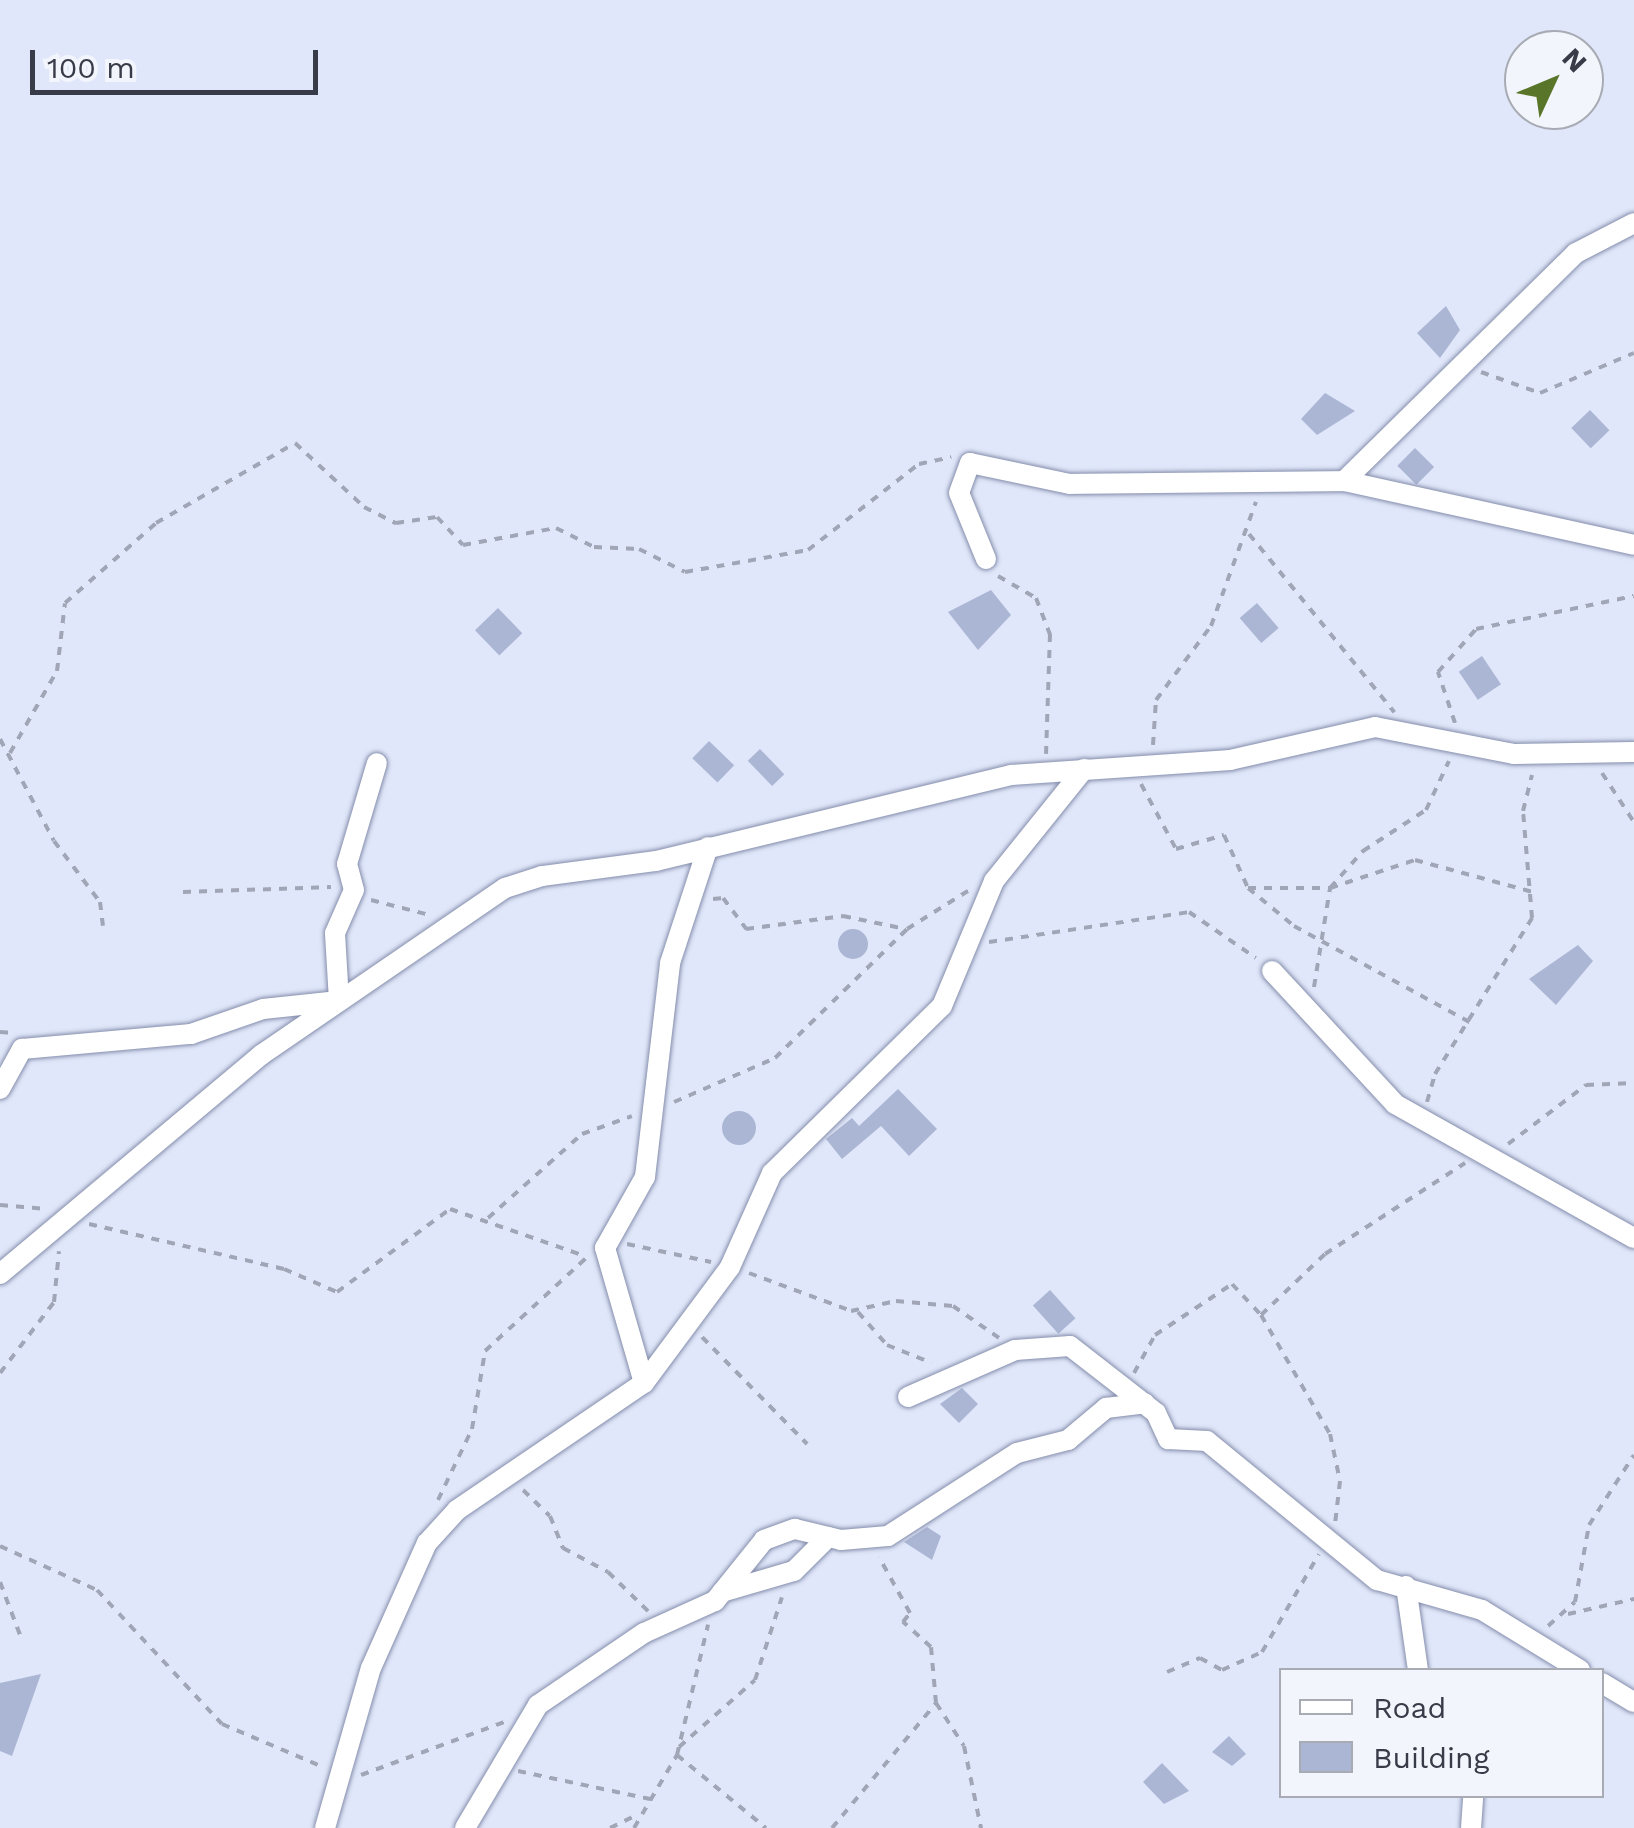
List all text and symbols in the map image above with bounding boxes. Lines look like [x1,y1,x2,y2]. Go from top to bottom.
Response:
scale bar [35,30,322,92]
north arrow [1504,30,1604,130]
text: N [1555,41,1594,79]
text: 100 m [47,50,135,85]
legend [1279,1668,1604,1798]
text: Road [1373,1690,1446,1725]
text: Building [1373,1740,1490,1775]

